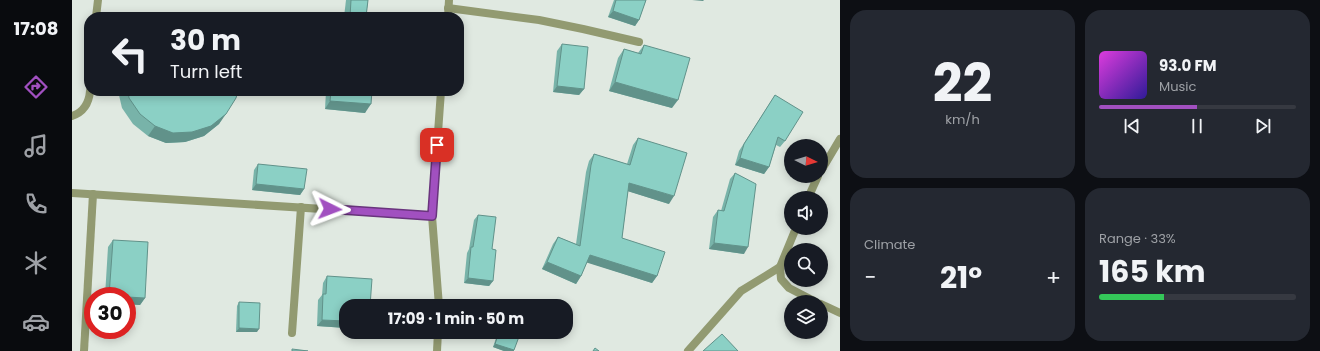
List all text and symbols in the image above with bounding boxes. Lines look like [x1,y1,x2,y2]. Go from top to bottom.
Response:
text: 17:08 [14,16,58,41]
text: 30 m [170,21,241,60]
icon: left [104,28,156,80]
text: 22 [933,47,992,120]
text: 93.0 FM [1159,55,1216,76]
text: Turn left [170,59,242,84]
icon: directions [22,73,50,101]
text: Music [1159,77,1196,96]
text: km/h [945,110,980,129]
icon: previous [1121,115,1143,137]
icon: pause [1186,115,1208,137]
icon: next [1252,115,1274,137]
pin [420,128,454,162]
icon: music [22,132,50,160]
icon: arrive [426,134,448,156]
north arrow [784,139,828,183]
map controls [784,139,828,339]
position arrow [309,188,351,230]
icon: phone [22,190,50,218]
button: sound [784,191,828,235]
text: Range · 33% [1099,229,1176,248]
text: Climate [864,235,915,254]
button: search [784,243,828,287]
icon: climate [22,249,50,277]
text: 165 km [1099,250,1206,293]
text: 21° [940,256,982,299]
text: − [864,262,876,293]
text: + [1046,262,1061,293]
speed limit sign: 30 [84,287,136,339]
button: layers [784,295,828,339]
icon: car [22,308,50,336]
text: 17:09 · 1 min · 50 m [388,308,524,329]

